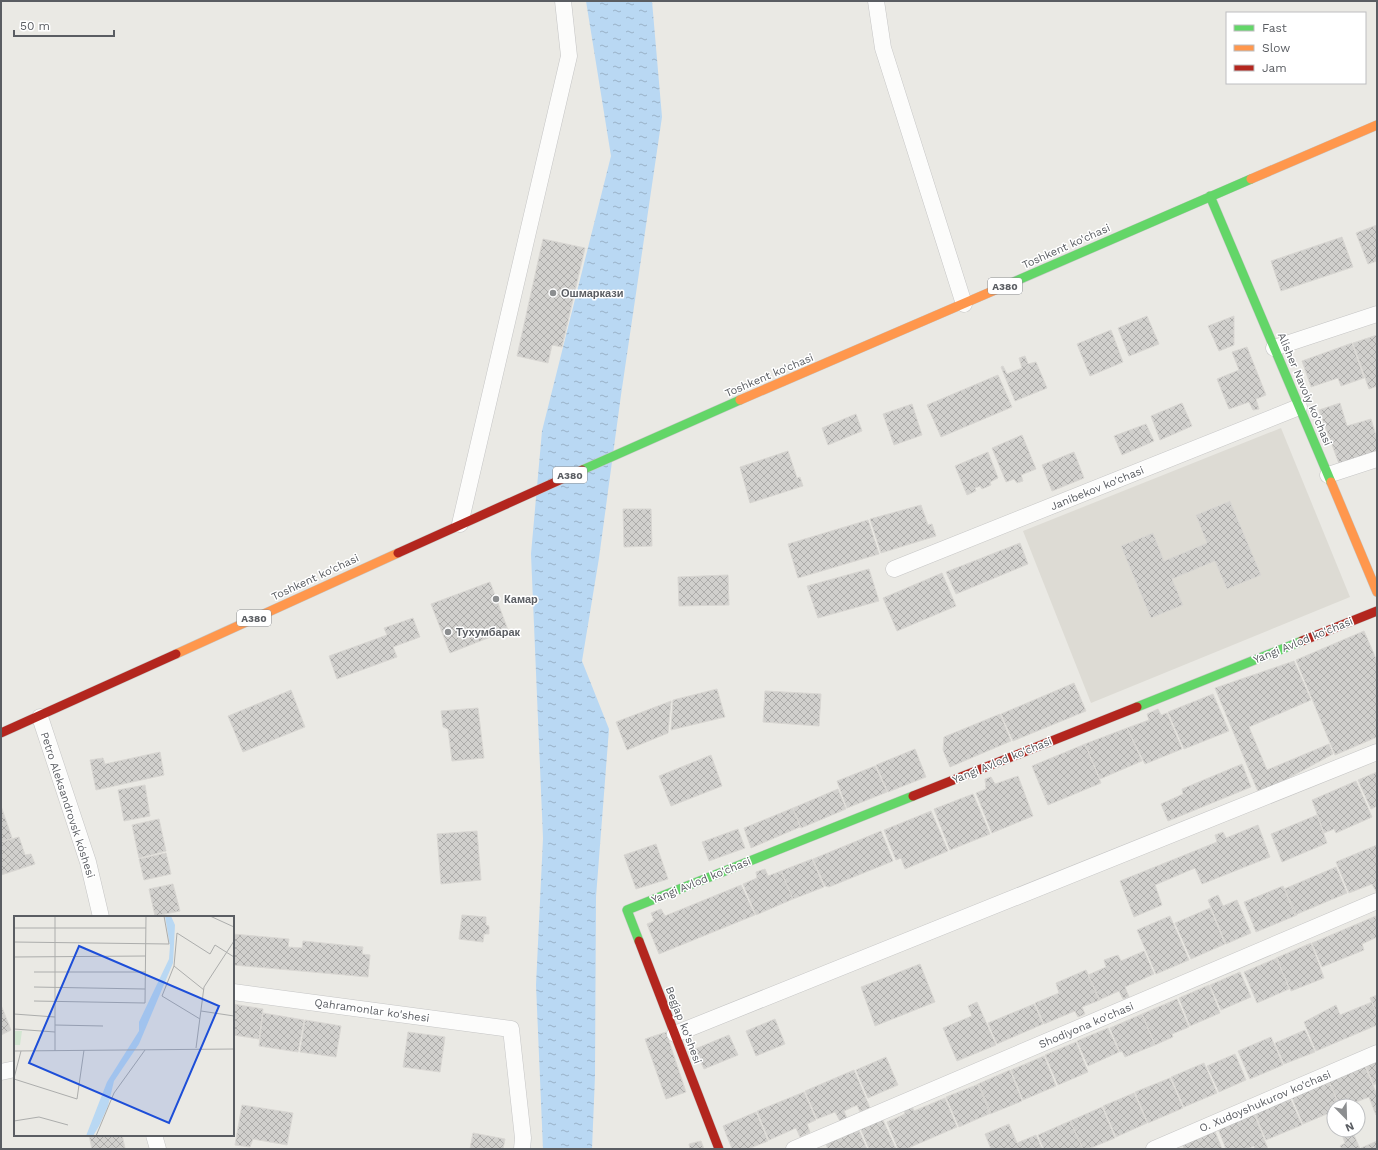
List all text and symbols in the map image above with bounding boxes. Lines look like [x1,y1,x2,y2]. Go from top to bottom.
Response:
scale bar [14,12,114,38]
legend [1226,12,1366,84]
text: 50 m [20,19,50,33]
text: Fast [1262,21,1287,35]
text: Slow [1262,41,1290,55]
text: Jam [1262,61,1287,75]
street label: Toshkent ko'chasi [1020,221,1112,272]
road number: A380 [988,278,1022,294]
place label: Ошмаркази [561,287,624,300]
marker: Ошмаркази [548,288,558,298]
street label: Alisher Navoiy ko'chasi [1275,331,1334,448]
street label: Toshkent ko'chasi [723,351,815,400]
street label: Janibekov ko'chasi [1048,464,1146,513]
road number: A380 [553,467,587,483]
street label: Toshkent ko'chasi [269,551,361,603]
place label: Камар [504,593,538,606]
marker: Камар [491,594,501,604]
road number: A380 [237,610,271,626]
street label: Yangi Avlod ko'chasi [1251,614,1355,666]
place label: Тухумбарак [456,626,521,639]
marker: Тухумбарак [443,627,453,637]
street label: Petro Aleksandrovsk kóshesi [38,730,97,880]
street label: Yangi Avlod ko'chasi [950,734,1054,786]
street label: Yangi Avlod ko'chasi [649,854,753,906]
inset map [14,916,234,1136]
street label: Begjap ko'shesi [663,985,704,1066]
street label: Qahramonlar ko'shesi [314,996,430,1025]
street label: Shodiyona ko'chasi [1037,1000,1136,1051]
street label: O. Xudoyshukurov ko'chasi [1197,1068,1333,1135]
north arrow [1326,1098,1366,1138]
text: N [1343,1119,1356,1134]

